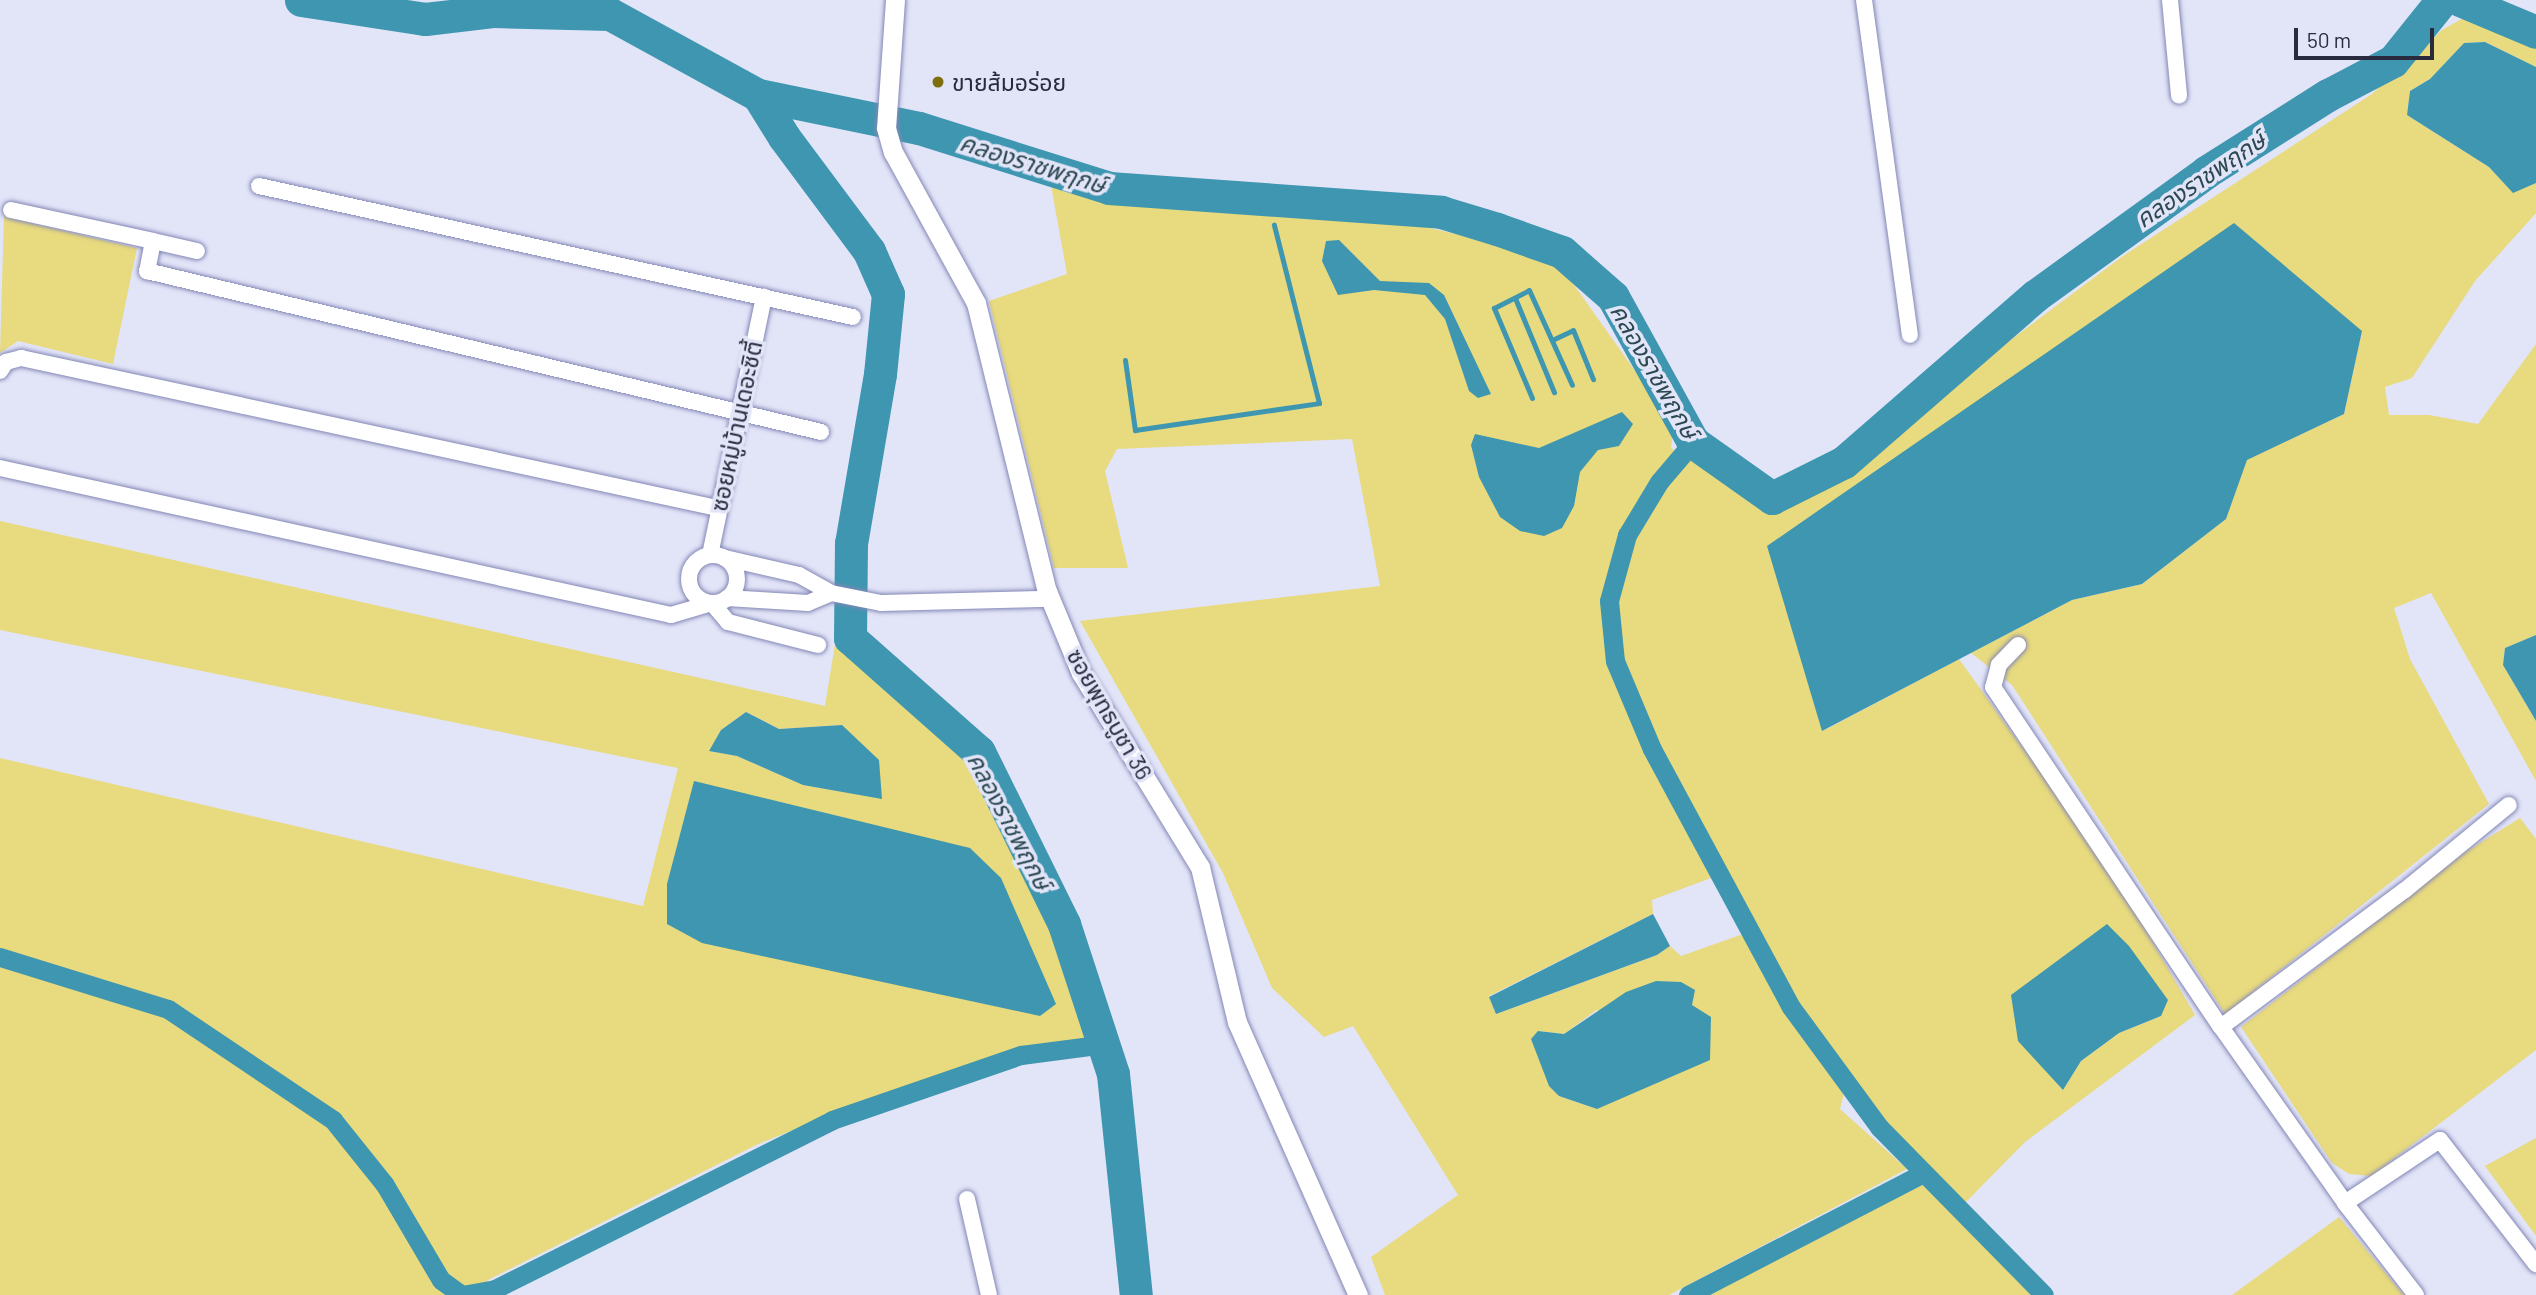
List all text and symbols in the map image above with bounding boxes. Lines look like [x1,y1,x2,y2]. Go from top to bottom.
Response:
scale bar [2298,14,2438,58]
text: 50 m [2307,27,2351,52]
place label: ขายส้มอร่อย [952,68,1066,96]
marker: ขายส้มอร่อย [930,74,946,90]
water label: คลองราชพฤกษ์ [2130,125,2270,233]
water label: คลองราชพฤกษ์ [957,127,1109,199]
water label: คลองราชพฤกษ์ [1605,299,1705,443]
street label: ซอยหมู่บ้านเดอะซิตี้ [704,338,768,514]
street label: ซอยพุทธบูชา 36 [1061,644,1159,784]
water label: คลองราชพฤกษ์ [962,748,1058,894]

